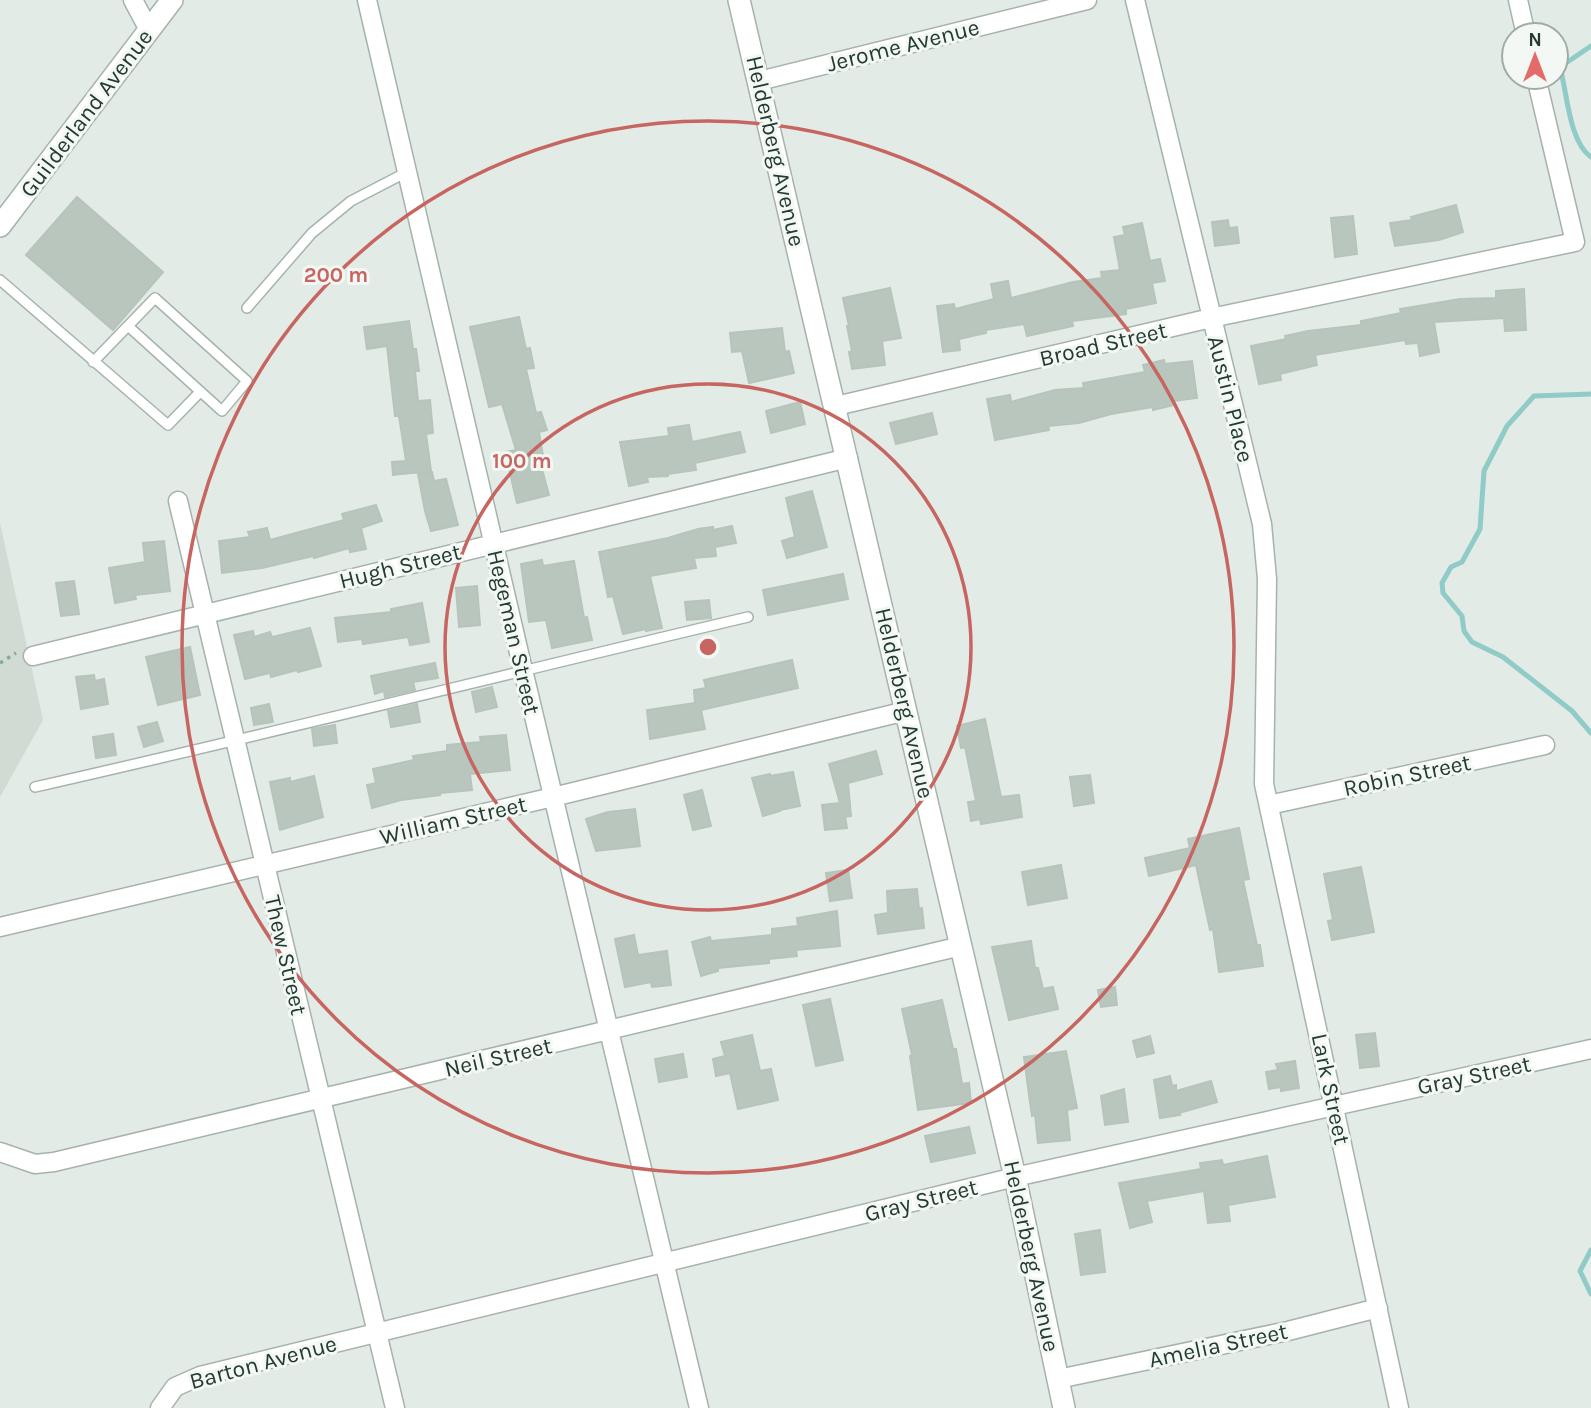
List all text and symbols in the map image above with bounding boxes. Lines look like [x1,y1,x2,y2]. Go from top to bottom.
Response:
street label: Jerome Avenue [824,13,982,78]
north arrow [1500,21,1570,91]
street label: Guilderland Avenue [14,24,158,203]
text: N [1528,29,1542,51]
street label: Helderberg Avenue [740,53,811,249]
text: 200 m [304,263,368,287]
street label: Broad Street [1037,317,1170,372]
street label: Austin Place [1202,333,1259,465]
text: 100 m [492,449,552,473]
street label: Hugh Street [336,538,464,595]
street label: Hegeman Street [481,547,546,718]
street label: Helderberg Avenue [869,605,940,801]
centre of rings [696,635,720,659]
street label: Robin Street [1341,749,1474,802]
street label: William Street [377,790,530,851]
street label: Thew Street [259,892,313,1018]
street label: Lark Street [1306,1031,1356,1148]
street label: Neil Street [442,1032,555,1083]
street label: Gray Street [1415,1050,1534,1101]
street label: Helderberg Avenue [998,1158,1065,1354]
street label: Gray Street [862,1173,981,1228]
street label: Amelia Street [1146,1318,1290,1373]
street label: Barton Avenue [186,1330,340,1395]

